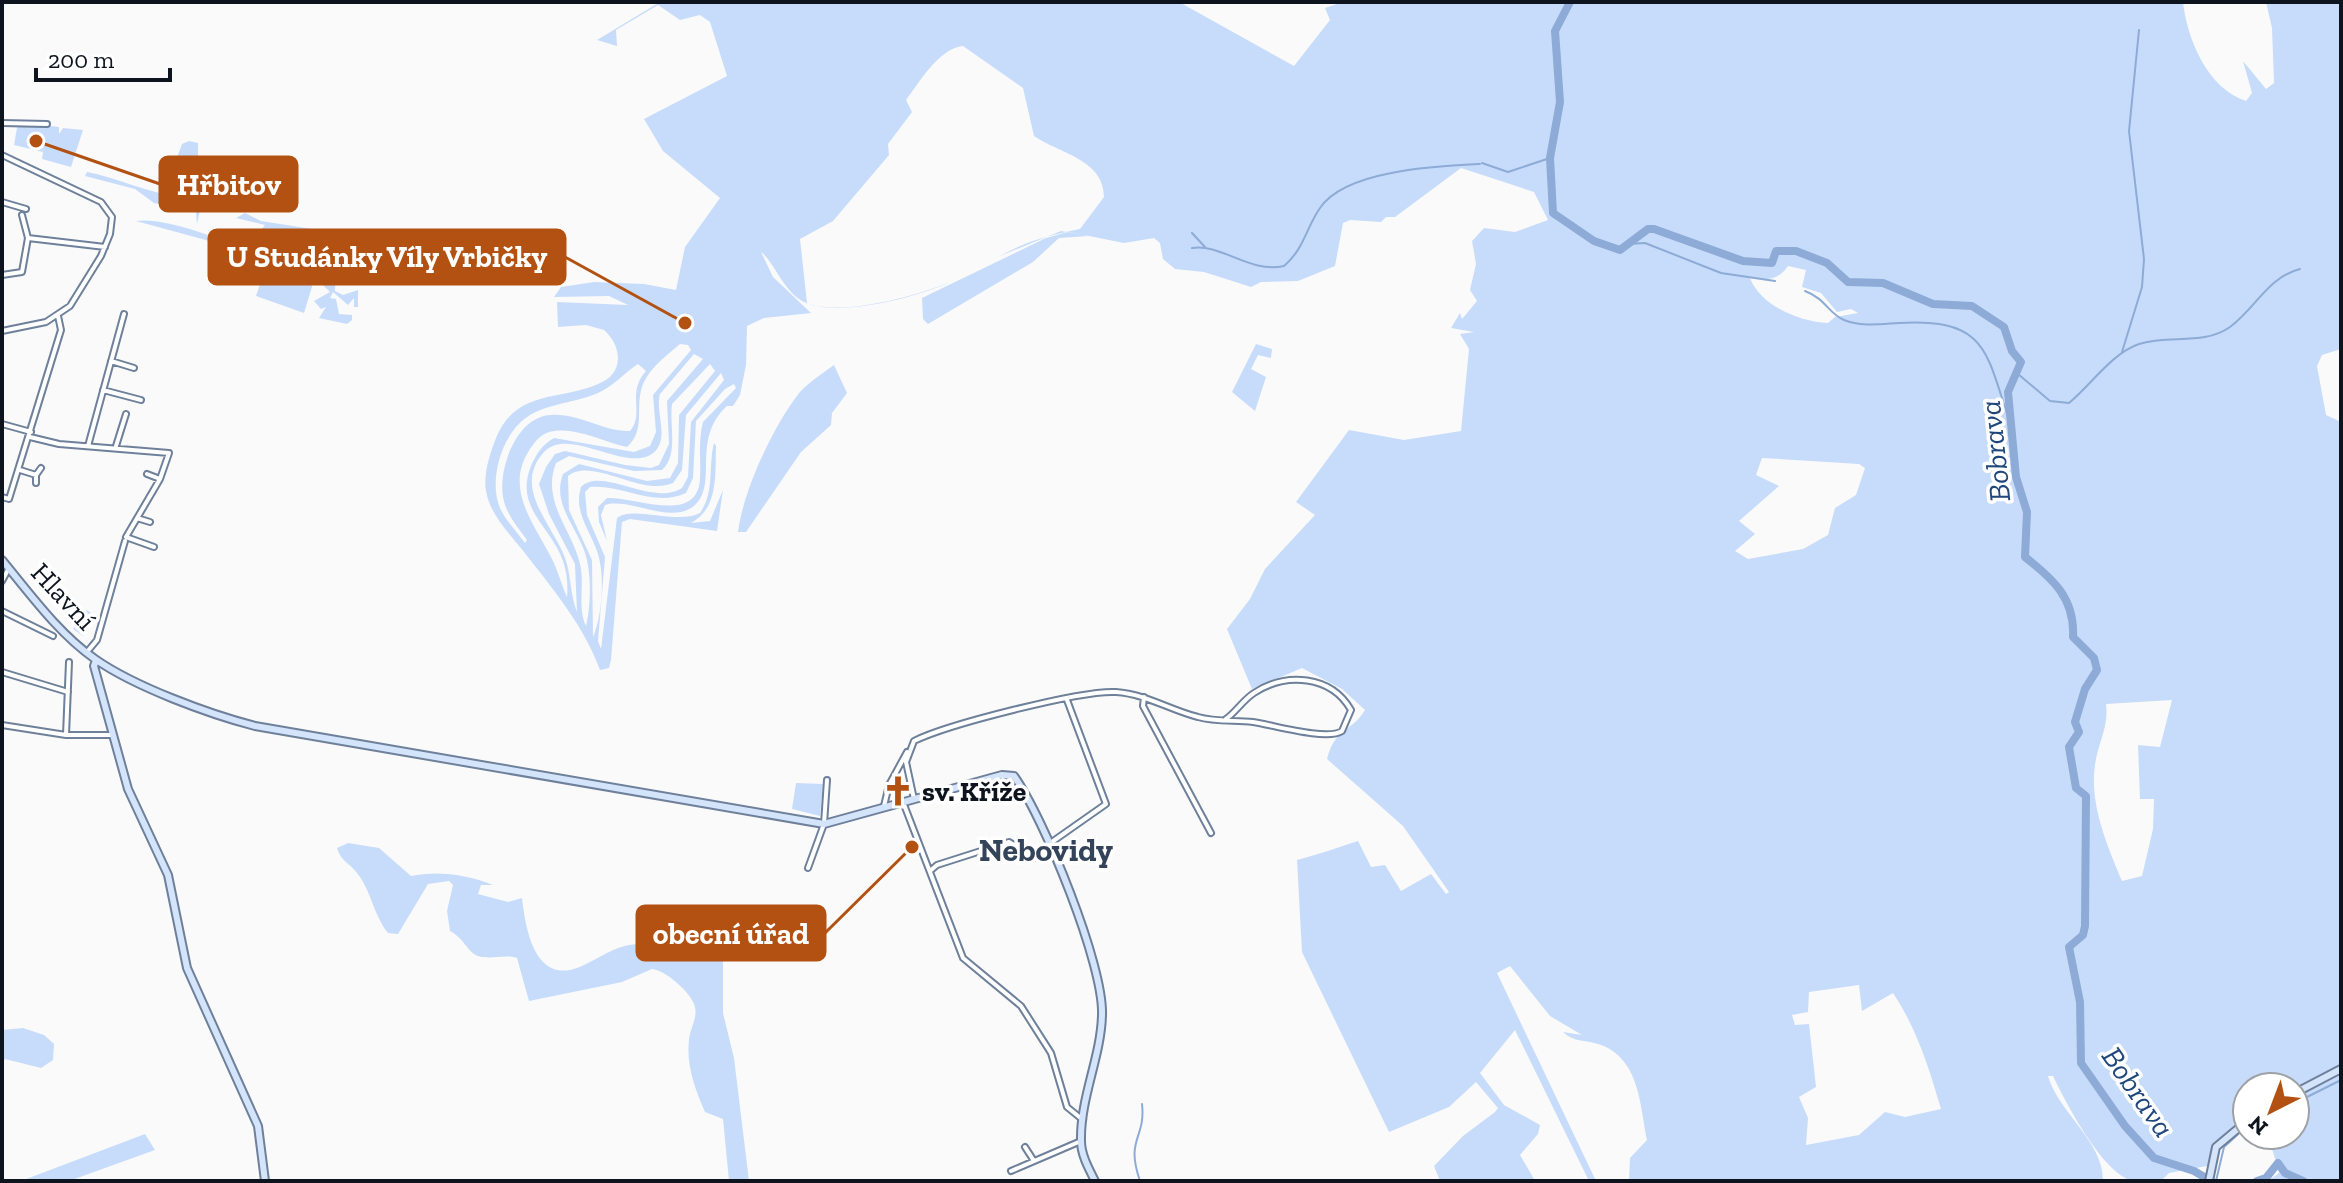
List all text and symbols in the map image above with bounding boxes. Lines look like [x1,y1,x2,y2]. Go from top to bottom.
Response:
scale bar [36,32,170,82]
text: 200 m [48,45,114,74]
callout: Hřbitov [160,157,297,211]
text: Hřbitov [177,167,281,203]
callout: U Studánky Víly Vrbičky [209,230,565,284]
text: U Studánky Víly Vrbičky [227,239,548,275]
water label: Bobrava [1972,399,2018,503]
street label: Hlavní [24,556,103,637]
church icon: sv. Kříže [881,774,915,808]
place label: sv. Kříže [922,775,1026,808]
district label: Nebovidy [979,831,1113,869]
callout: obecní úřad [637,906,825,960]
text: obecní úřad [653,916,809,952]
water label: Bobrava [2094,1040,2182,1144]
north arrow [2231,1071,2311,1151]
text: N [2243,1110,2273,1141]

